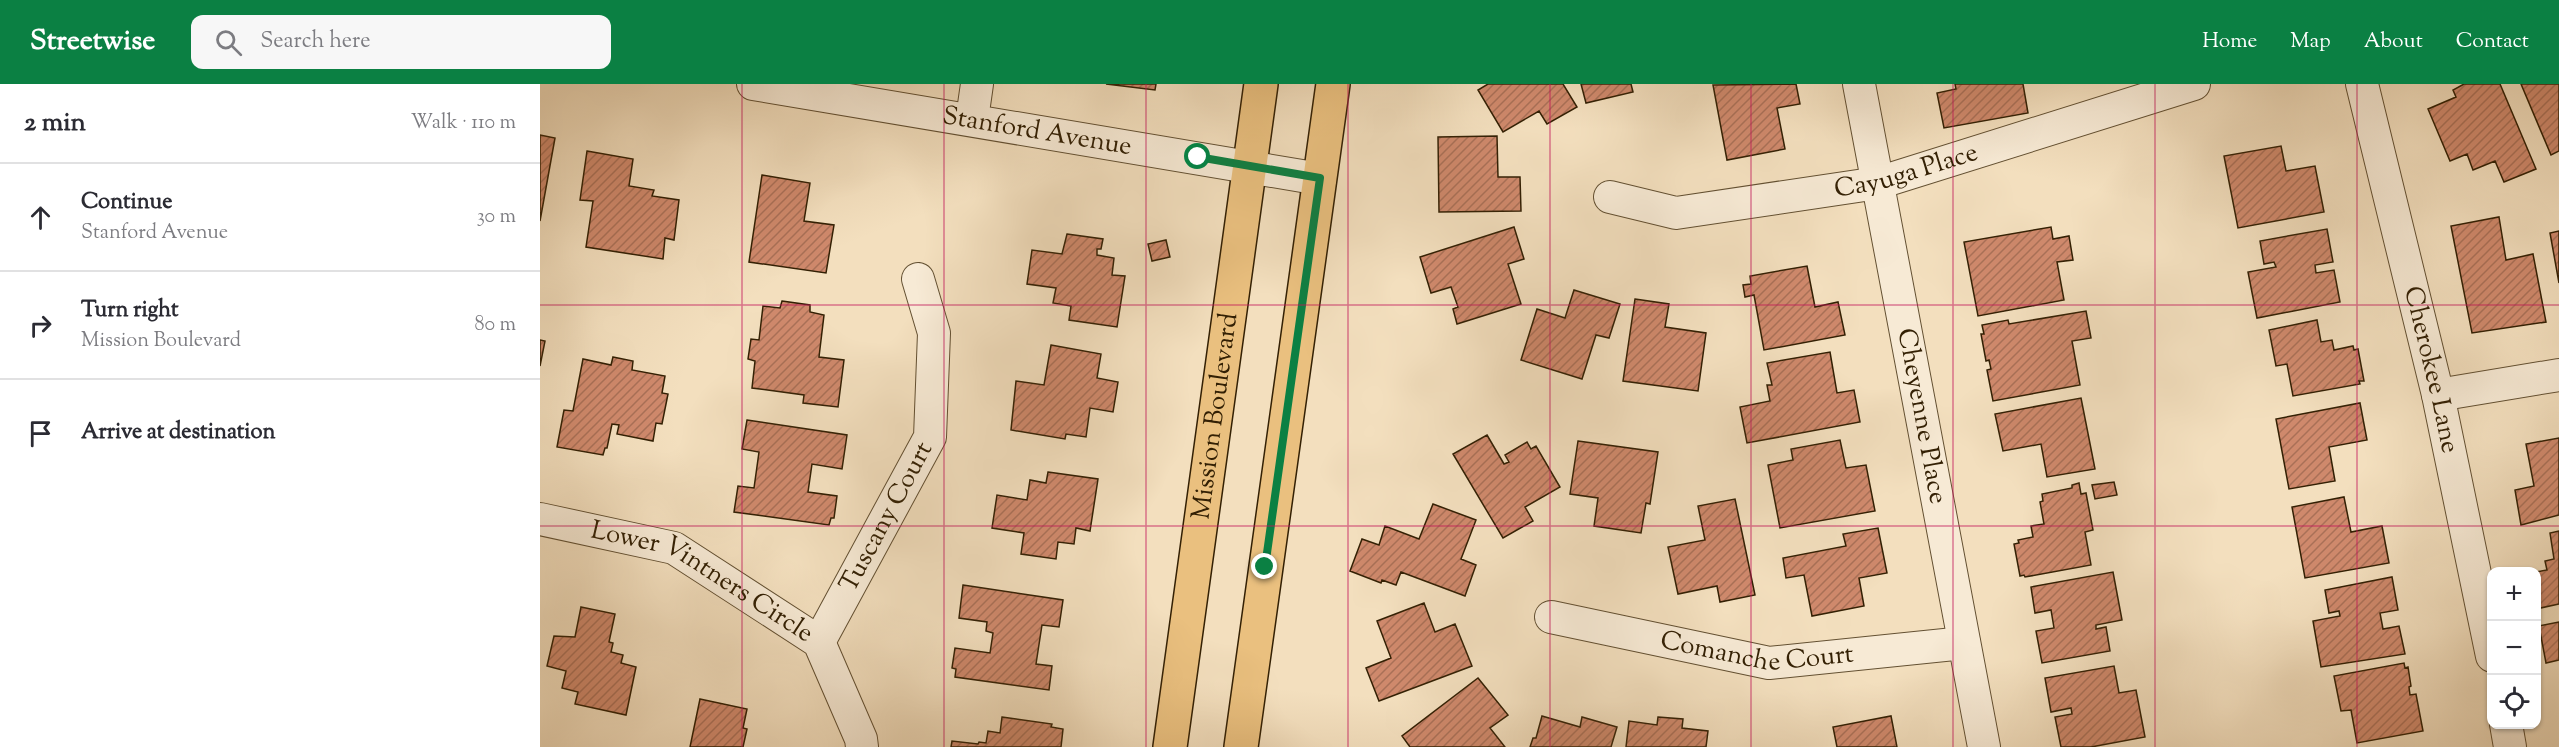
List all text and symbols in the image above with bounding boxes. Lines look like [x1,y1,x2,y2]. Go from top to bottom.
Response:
search box [191,15,611,69]
text: Streetwise [30,22,155,62]
icon: search [212,26,245,59]
text: Search here [260,26,371,58]
text: Home [2202,27,2257,57]
text: Map [2290,27,2331,57]
text: About [2364,27,2423,57]
text: Contact [2456,27,2529,57]
street label: Stanford Avenue [940,98,1134,166]
text: 2 min [24,105,86,142]
text: Walk · 110 m [411,109,516,138]
street label: Cayuga Place [1832,134,1983,208]
route start [1184,143,1210,169]
text: Continue [81,187,172,219]
icon: ahead [24,201,57,234]
text: 30 m [477,203,516,232]
text: Stanford Avenue [81,219,228,248]
street label: Cherokee Lane [2394,282,2468,457]
text: Turn right [81,295,178,327]
icon: right [24,309,57,342]
street label: Mission Boulevard [1183,310,1248,522]
text: 80 m [475,311,516,340]
street label: Cheyenne Place [1887,325,1956,507]
text: Mission Boulevard [81,327,241,356]
icon: arrive [24,417,57,450]
text: Arrive at destination [81,417,276,449]
street label: Tuscany Court [831,435,942,599]
street label: Lower Vintners Circle [587,512,820,652]
route end [1251,553,1277,579]
map controls [2487,567,2541,729]
button: + [2487,567,2541,621]
button: − [2487,621,2541,675]
street label: Comanche Court [1657,622,1856,681]
button: locate [2487,675,2541,729]

